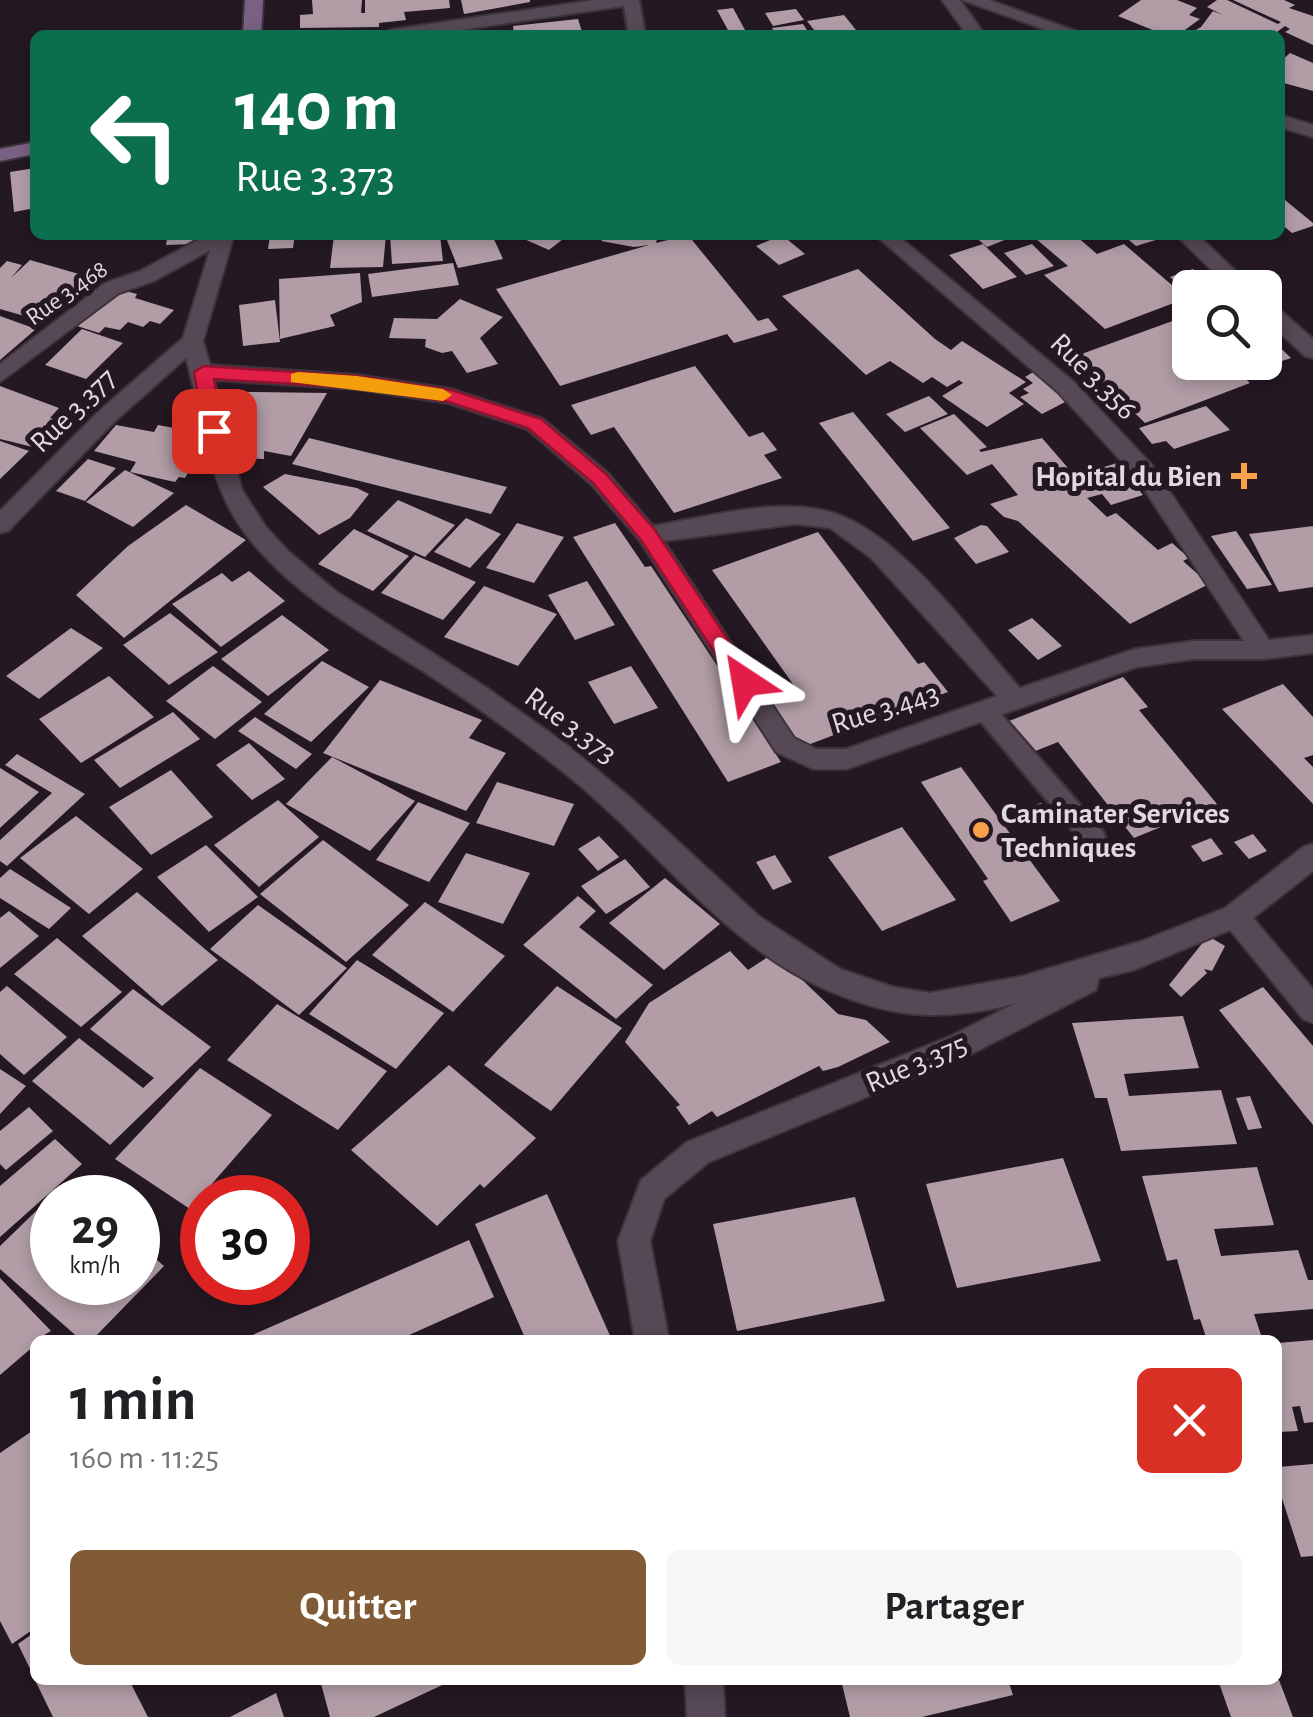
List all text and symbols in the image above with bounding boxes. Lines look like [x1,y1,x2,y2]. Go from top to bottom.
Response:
icon: left [70,70,200,200]
text: 140 m [235,73,399,143]
text: Rue 3.373 [235,155,395,200]
street label: Rue 3.468 [21,256,112,330]
map controls [1172,270,1282,380]
button: search [1172,270,1282,380]
street label: Rue 3.356 [1044,328,1142,426]
street label: Rue 3.377 [25,363,122,459]
pin [172,389,257,474]
icon: arrive [187,404,242,459]
place label: Hopital du Bien [1035,462,1222,492]
marker: Hopital du Bien [1231,463,1257,489]
position arrow [693,630,797,734]
street label: Rue 3.443 [828,678,943,739]
street label: Rue 3.373 [519,682,622,770]
place label: Caminater Services Techniques [1001,799,1230,863]
marker: Caminater Services Techniques [970,819,992,841]
street label: Rue 3.375 [861,1029,971,1099]
speed limit sign: 30 [180,1175,310,1305]
text: 29 [71,1203,119,1253]
text: km/h [69,1253,121,1278]
button: close [1137,1368,1242,1473]
text: 1 min [70,1371,196,1431]
text: 160 m · 11:25 [70,1442,219,1474]
button: Quitter [70,1550,646,1665]
button: Partager [666,1550,1242,1665]

